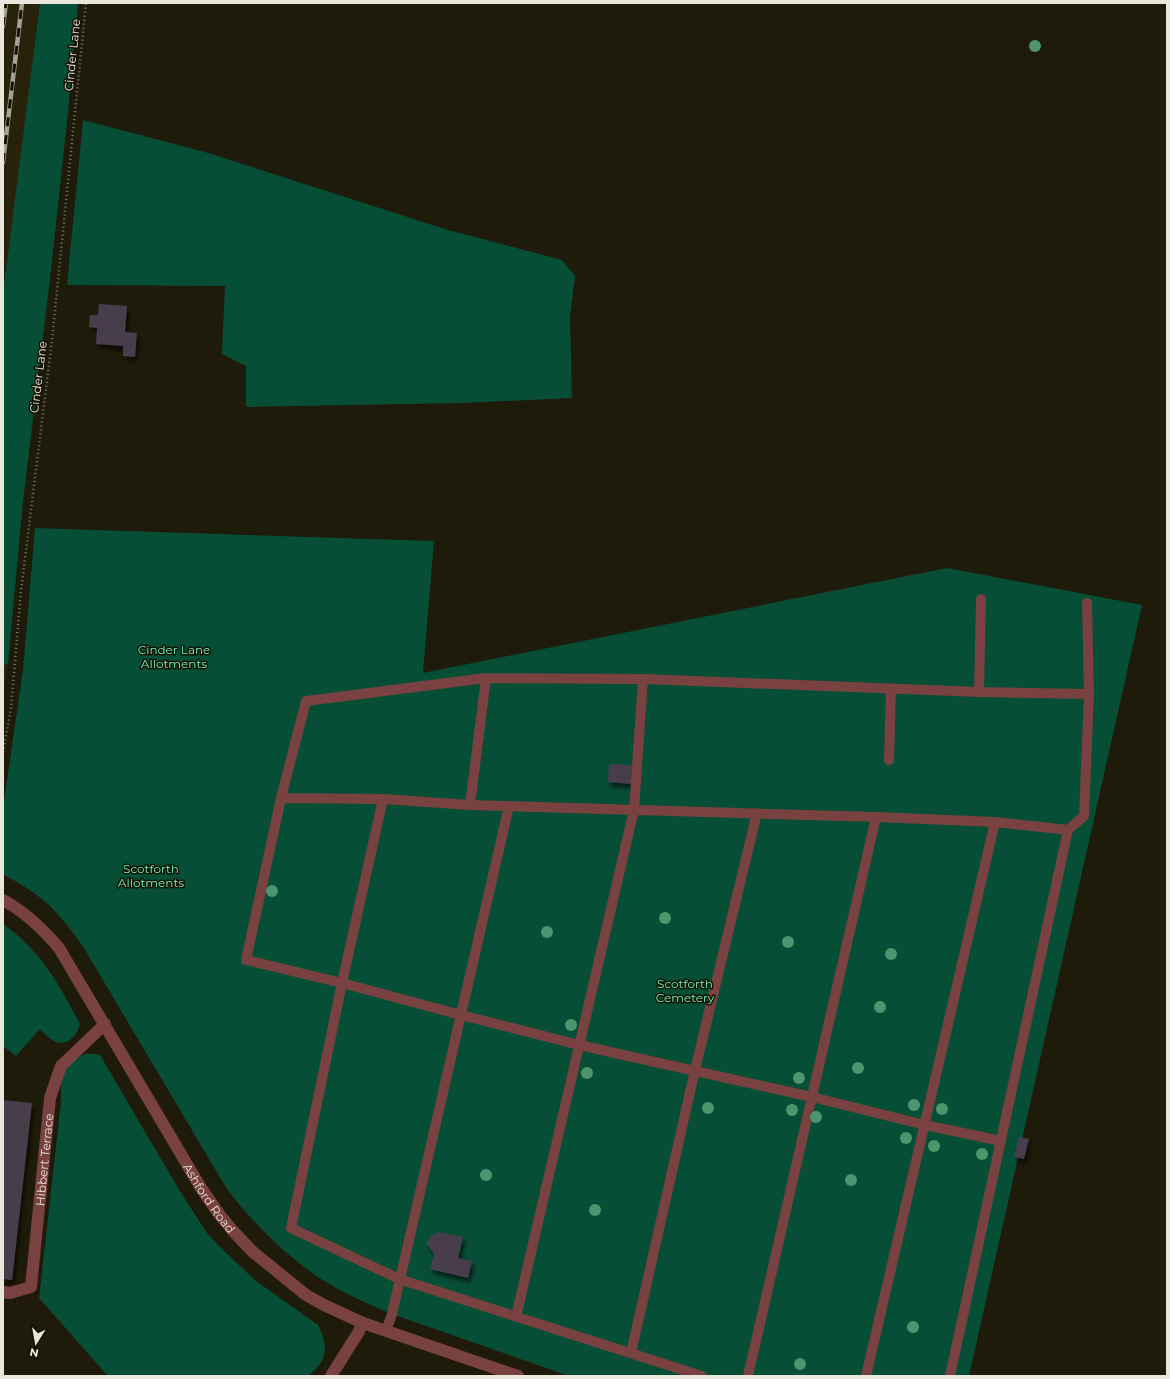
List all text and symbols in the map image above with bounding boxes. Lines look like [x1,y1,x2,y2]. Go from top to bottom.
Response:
street label: Cinder Lane [61,18,83,92]
street label: Cinder Lane [26,340,50,414]
park label: Cinder Lane Allotments [138,642,210,671]
park label: Scotforth Allotments [118,861,184,890]
park label: Scotforth Cemetery [656,976,715,1005]
street label: Hibbert Terrace [32,1112,56,1207]
street label: Ashford Road [180,1160,239,1236]
north arrow [16,1323,56,1363]
text: N [28,1345,40,1361]

